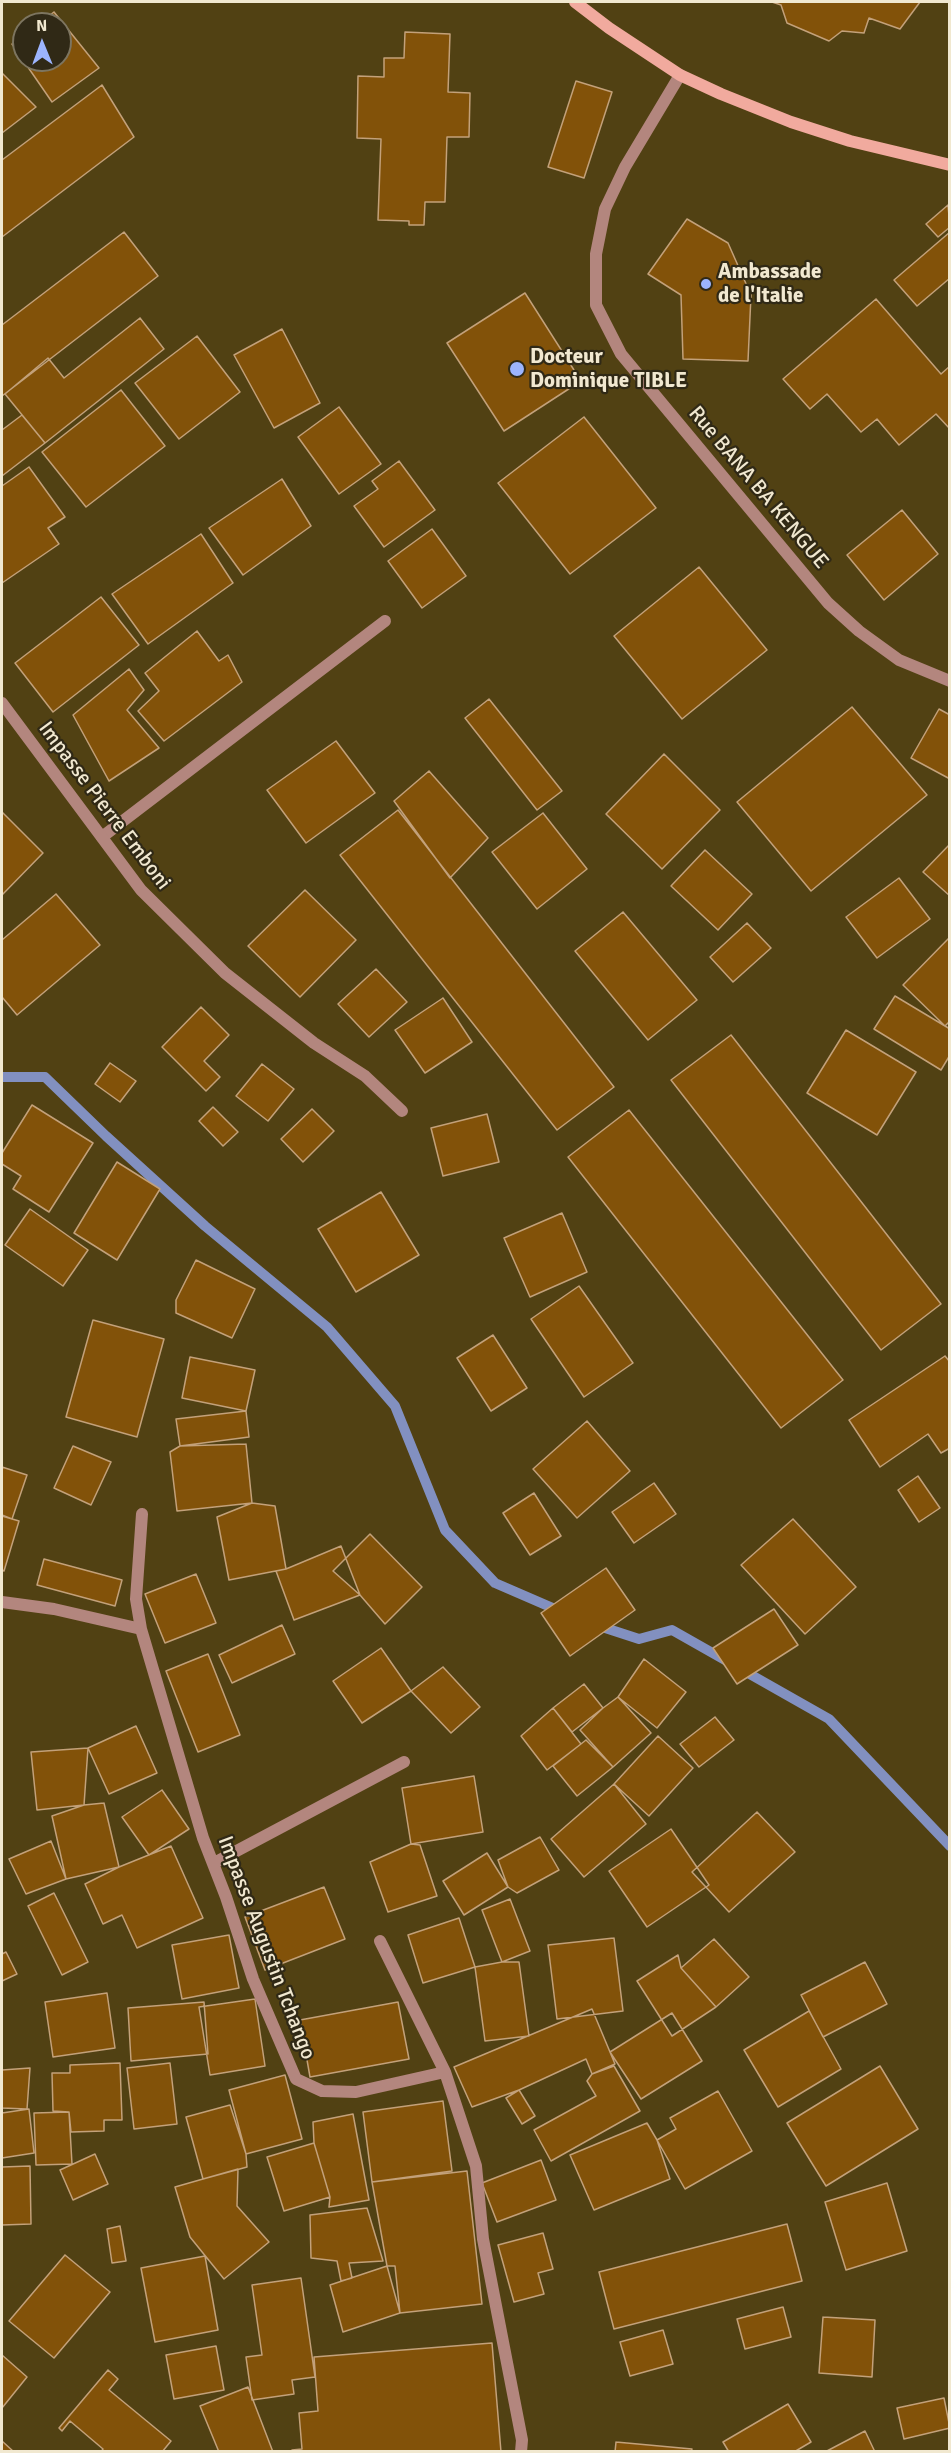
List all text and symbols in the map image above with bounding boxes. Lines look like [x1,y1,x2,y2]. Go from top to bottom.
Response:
north arrow [12,12,72,72]
text: N [36,16,47,36]
place label: Ambassade de l'Italie [718,259,821,309]
marker: Ambassade de l'Italie [699,277,713,291]
place label: Docteur Dominique TIBLE [530,344,687,394]
marker: Docteur Dominique TIBLE [508,360,526,378]
street label: Rue BANA BA KENGUE [683,402,833,574]
street label: Impasse Pierre Emboni [32,717,176,895]
street label: Impasse Augustin Tchango [212,1833,320,2063]

